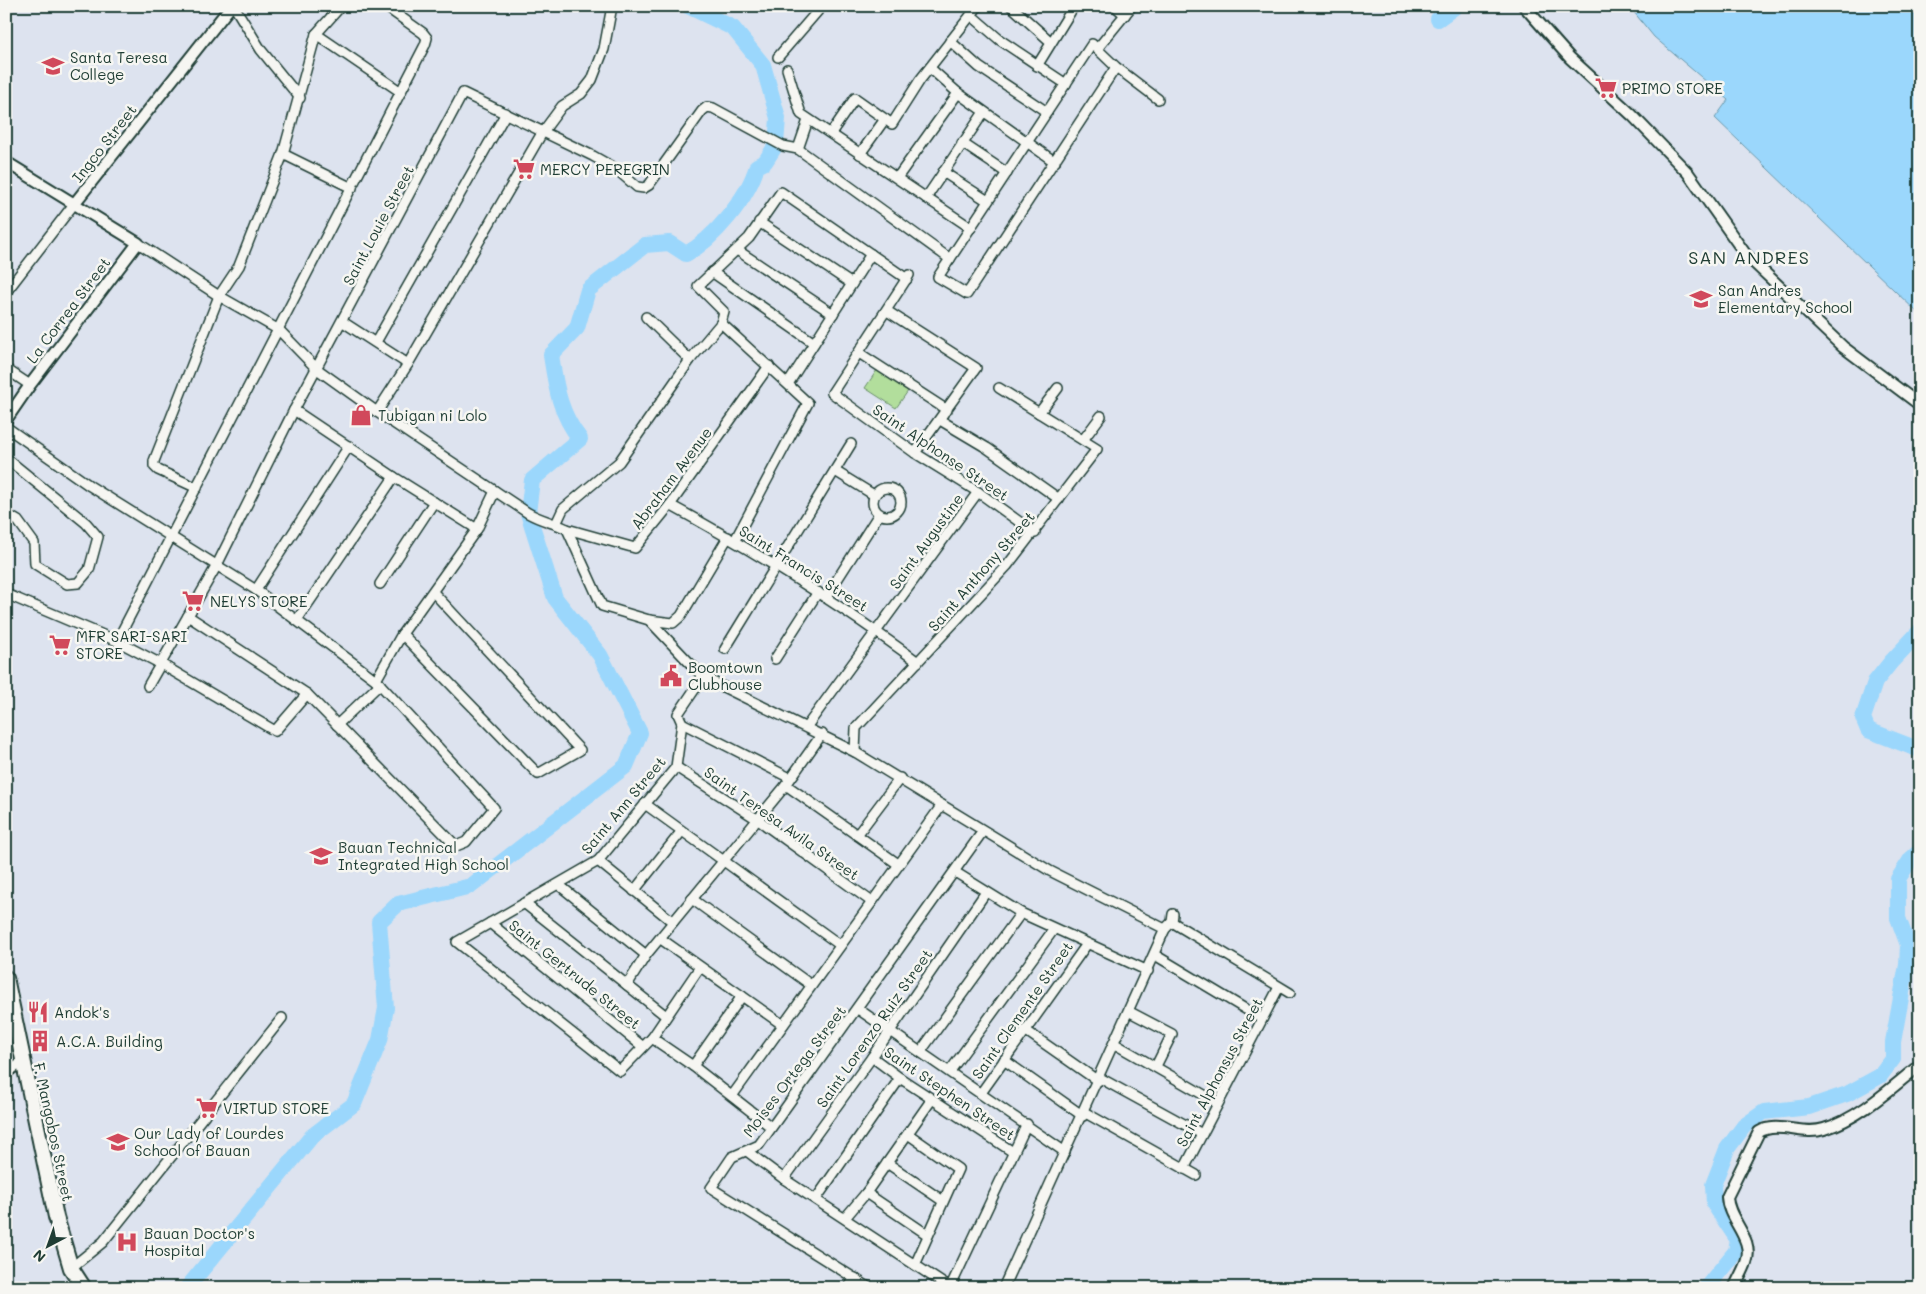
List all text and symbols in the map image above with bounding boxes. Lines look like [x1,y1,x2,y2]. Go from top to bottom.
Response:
place label: Santa Teresa College [70,47,168,84]
school or university icon: Santa Teresa College [40,53,66,79]
supermarket icon: PRIMO STORE [1593,75,1619,101]
place label: PRIMO STORE [1622,78,1723,98]
street label: Ingco Street [67,100,141,186]
supermarket icon: MERCY PEREGRIN [511,156,537,182]
place label: MERCY PEREGRIN [540,159,670,179]
street label: Saint Louie Street [338,161,418,289]
district label: SAN ANDRES [1688,245,1810,269]
street label: La Correa Street [22,253,114,367]
place label: San Andres Elementary School [1718,280,1853,317]
school or university icon: San Andres Elementary School [1688,286,1714,312]
street label: Saint Alphonse Street [869,399,1013,505]
shop icon: Tubigan ni Lolo [348,402,374,428]
place label: Tubigan ni Lolo [378,405,487,425]
street label: Abraham Avenue [626,423,716,533]
street label: Saint Augustine [885,489,967,593]
street label: Saint Anthony Street [923,507,1039,635]
street label: Saint Francis Street [736,520,872,616]
supermarket icon: NELYS STORE [180,588,206,614]
place label: NELYS STORE [210,591,308,611]
place label: MFR SARI-SARI STORE [76,626,188,663]
supermarket icon: MFR SARI-SARI STORE [47,632,73,658]
place label: Boomtown Clubhouse [688,657,763,694]
public building icon: Boomtown Clubhouse [658,663,684,689]
street label: Saint Ann Street [576,752,670,858]
street label: Saint Teresa Avila Street [700,762,864,884]
place label: Bauan Technical Integrated High School [338,837,509,874]
school or university icon: Bauan Technical Integrated High School [308,843,334,869]
street label: Saint Gertrude Street [505,915,645,1033]
street label: Saint Clemente Street [967,937,1077,1083]
street label: Saint Lorenzo Ruiz Street [812,945,936,1111]
street label: Saint Alphonsus Street [1171,994,1267,1150]
restaurant icon: Andok's [25,999,51,1025]
street label: Moises Ortega Street [738,1001,850,1141]
place label: Andok's [54,1002,110,1022]
building icon: A.C.A. Building [27,1028,53,1054]
place label: A.C.A. Building [56,1031,163,1051]
street label: Saint Stephen Street [880,1042,1020,1144]
street label: F. Mangobos Street [29,1061,79,1203]
supermarket icon: VIRTUD STORE [194,1095,220,1121]
place label: VIRTUD STORE [223,1098,330,1118]
place label: Our Lady of Lourdes School of Bauan [134,1123,284,1160]
school or university icon: Our Lady of Lourdes School of Bauan [105,1129,131,1155]
north arrow [22,1222,72,1272]
place label: Bauan Doctor's Hospital [144,1223,255,1260]
hospital icon: Bauan Doctor's Hospital [114,1229,140,1255]
text: N [29,1246,49,1267]

